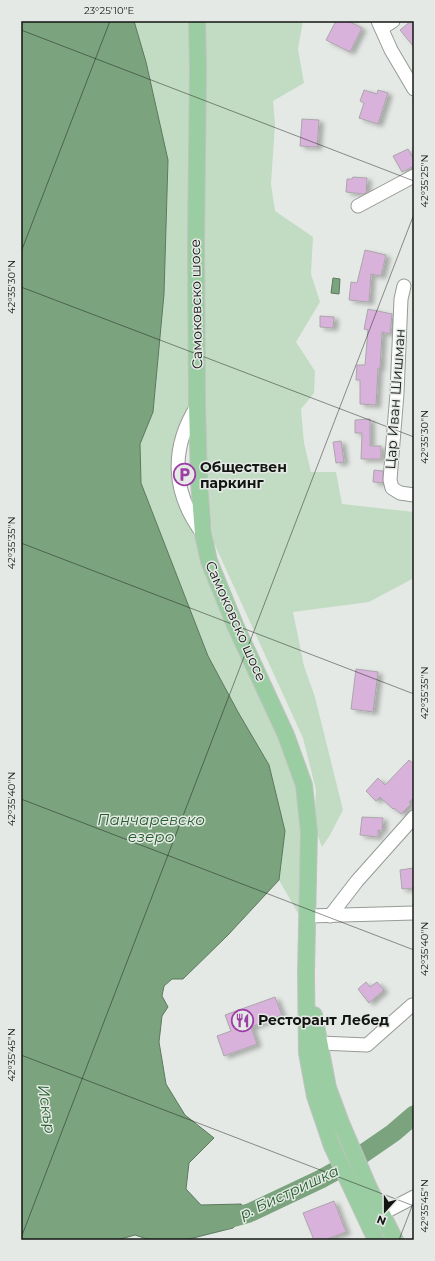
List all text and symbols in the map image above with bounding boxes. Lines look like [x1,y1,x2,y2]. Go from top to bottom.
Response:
text: 23°25'10"E [84,4,134,17]
text: 42°35'25"N [418,154,431,208]
street label: Самоковско шосе [186,239,206,369]
text: 42°35'30"N [5,260,18,314]
street label: Цар Иван Шишман [381,328,409,470]
text: 42°35'30"N [418,410,431,464]
place label: Обществен паркинг [200,458,287,492]
parking icon: Обществен паркинг [171,462,197,488]
text: 42°35'35"N [5,516,18,570]
street label: Самоковско шосе [201,558,271,684]
text: 42°35'35"N [418,666,431,720]
text: 42°35'40"N [5,772,18,826]
water label: Панчаревско езеро [97,810,205,846]
text: 42°35'40"N [418,922,431,976]
restaurant icon: Ресторант Лебед [229,1007,255,1033]
place label: Ресторант Лебед [258,1011,389,1029]
text: 42°35'45"N [5,1028,18,1082]
water label: Искър [34,1083,60,1135]
water label: р. Бистришка [236,1161,342,1223]
text: 42°35'45"N [418,1179,431,1233]
north arrow [365,1191,405,1231]
text: N [375,1212,388,1228]

